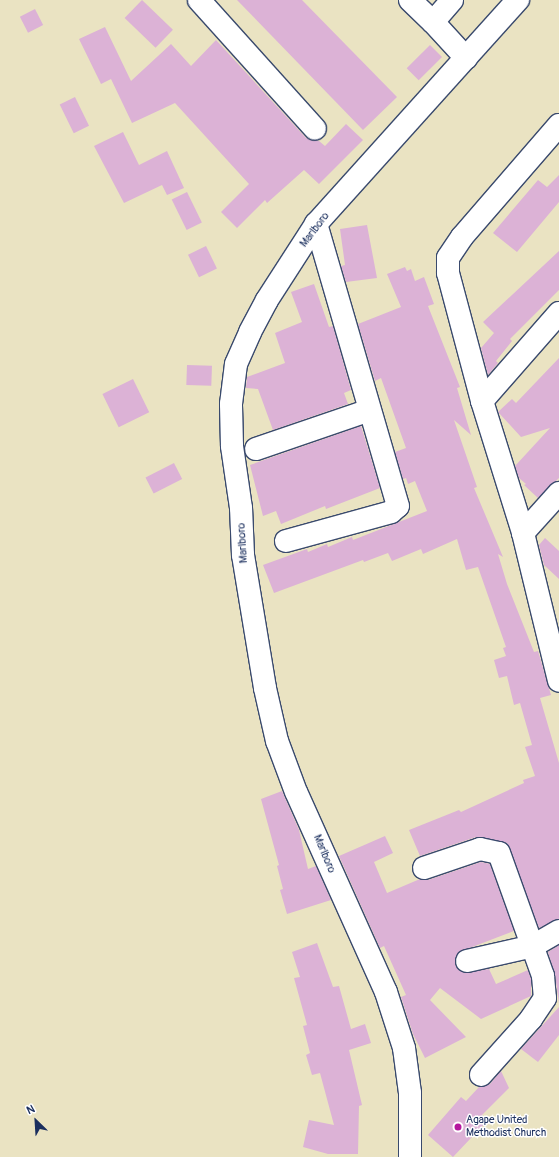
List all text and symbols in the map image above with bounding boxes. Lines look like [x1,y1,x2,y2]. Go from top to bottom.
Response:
street label: Marlboro [298,210,332,250]
street label: Marlboro [235,522,251,564]
street label: Marlboro [310,833,338,875]
north arrow [16,1101,56,1141]
text: N [25,1102,37,1117]
place label: Agape United Methodist Church [466,1114,546,1140]
marker: Agape United Methodist Church [453,1122,463,1132]

